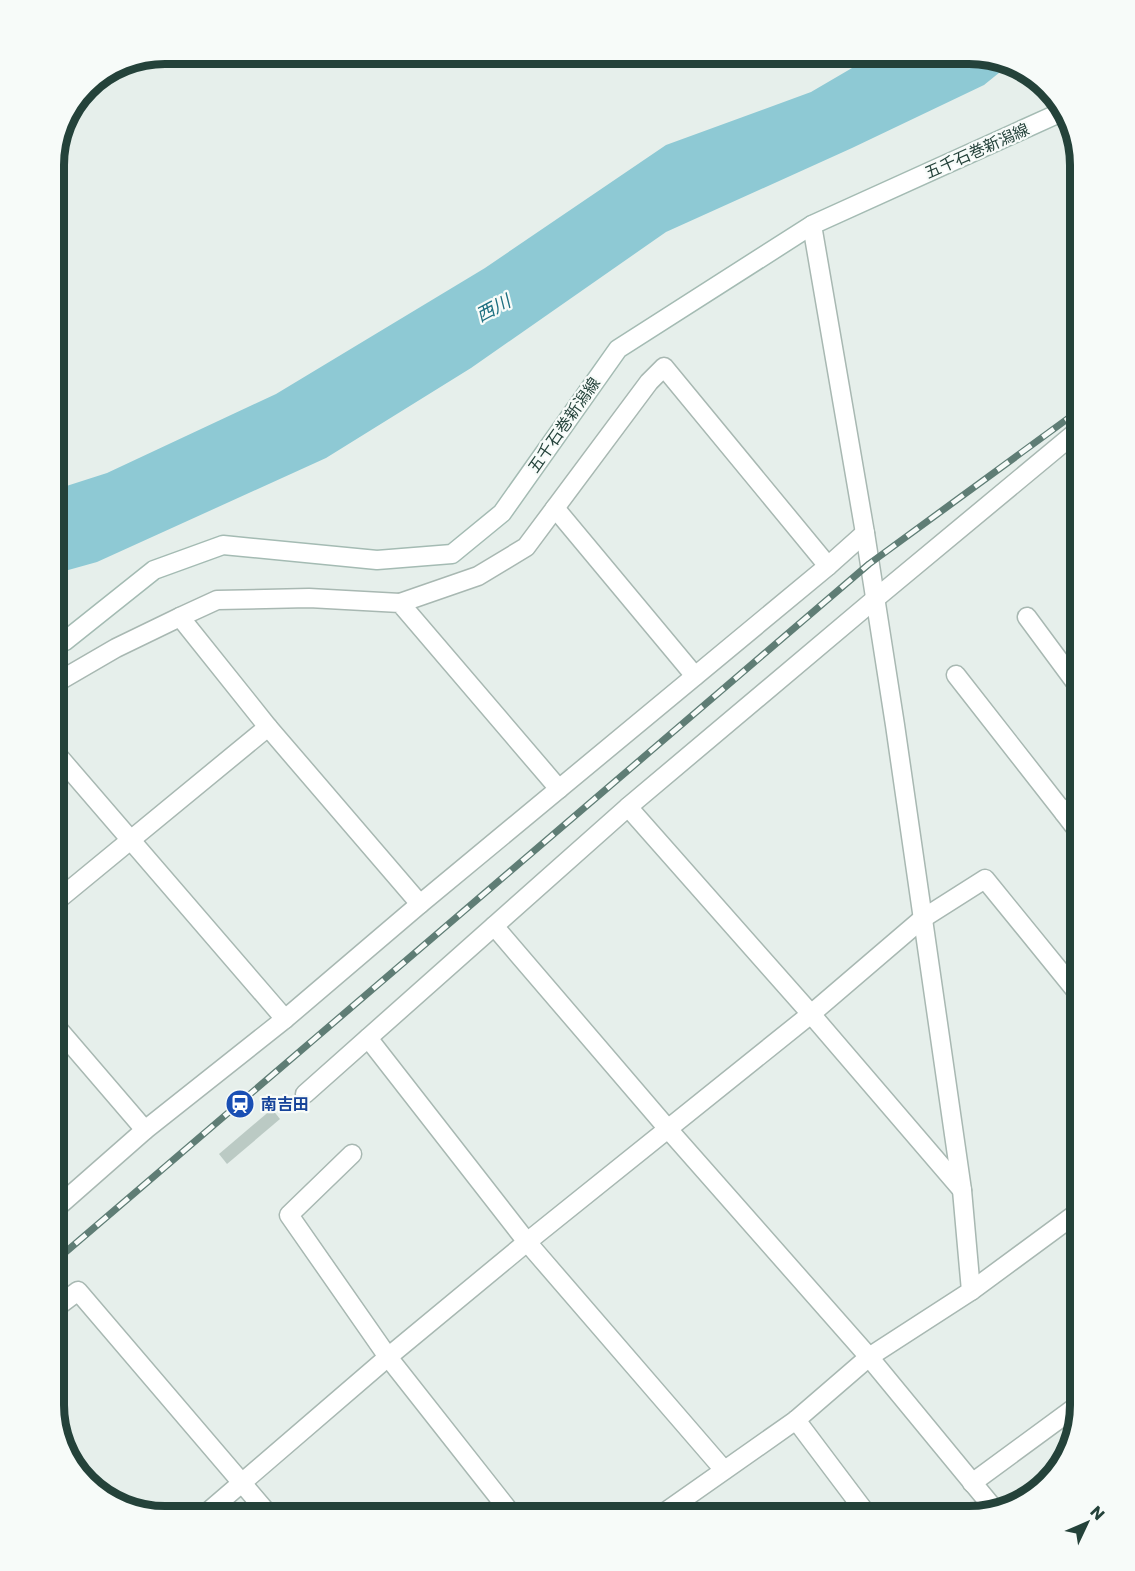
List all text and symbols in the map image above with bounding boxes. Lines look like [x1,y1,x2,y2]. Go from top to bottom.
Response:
street label: 五千石巻新潟線 [921,118,1033,184]
water label: 西川 [471,288,517,327]
street label: 五千石巻新潟線 [522,373,606,477]
station icon: 南吉田 [224,1088,256,1120]
place label: 南吉田 [261,1093,309,1116]
north arrow [1057,1493,1117,1553]
text: N [1085,1501,1110,1525]

